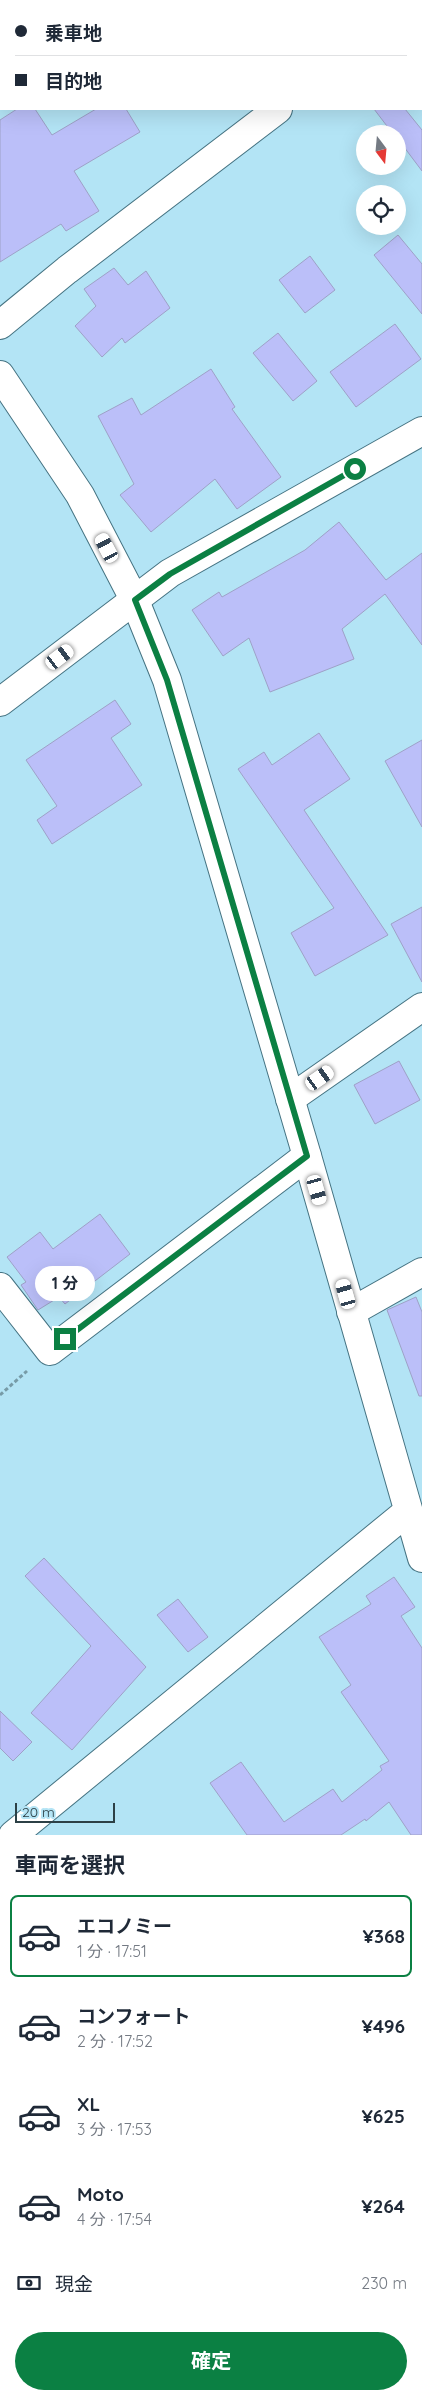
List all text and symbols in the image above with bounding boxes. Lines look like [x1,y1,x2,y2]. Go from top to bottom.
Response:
text: 乗車地 [45,21,102,45]
text: 目的地 [45,69,102,93]
north arrow [356,125,406,175]
map controls [356,125,406,235]
button: locate [356,185,406,235]
route start [344,458,366,480]
car [93,531,120,565]
car [43,642,76,672]
car [303,1063,336,1093]
car [305,1174,328,1206]
callout: 1 分 [35,1266,95,1302]
text: 1 分 [52,1273,78,1293]
car [334,1278,357,1310]
route end [54,1328,76,1350]
scale bar [15,1800,115,1823]
text: 20 m [22,1803,55,1821]
text: 車両を選択 [15,1851,125,1879]
icon: car [17,1914,62,1959]
text: エコノミー [77,1914,172,1938]
text: ¥368 [363,1924,405,1948]
text: 1 分 · 17:51 [77,1941,147,1961]
icon: car [17,2004,62,2049]
text: コンフォート [77,2004,190,2028]
text: ¥496 [362,2014,405,2038]
text: 2 分 · 17:52 [77,2031,153,2051]
text: XL [77,2092,100,2116]
icon: car [17,2094,62,2139]
text: ¥625 [361,2104,405,2128]
text: 3 分 · 17:53 [77,2119,152,2139]
text: Moto [77,2182,124,2206]
icon: car [17,2184,62,2229]
text: ¥264 [361,2194,405,2218]
text: 4 分 · 17:54 [77,2209,152,2229]
icon: cash [15,2269,43,2297]
text: 現金 [55,2272,93,2296]
text: 230 m [361,2273,407,2293]
button: 確定 [15,2332,407,2390]

